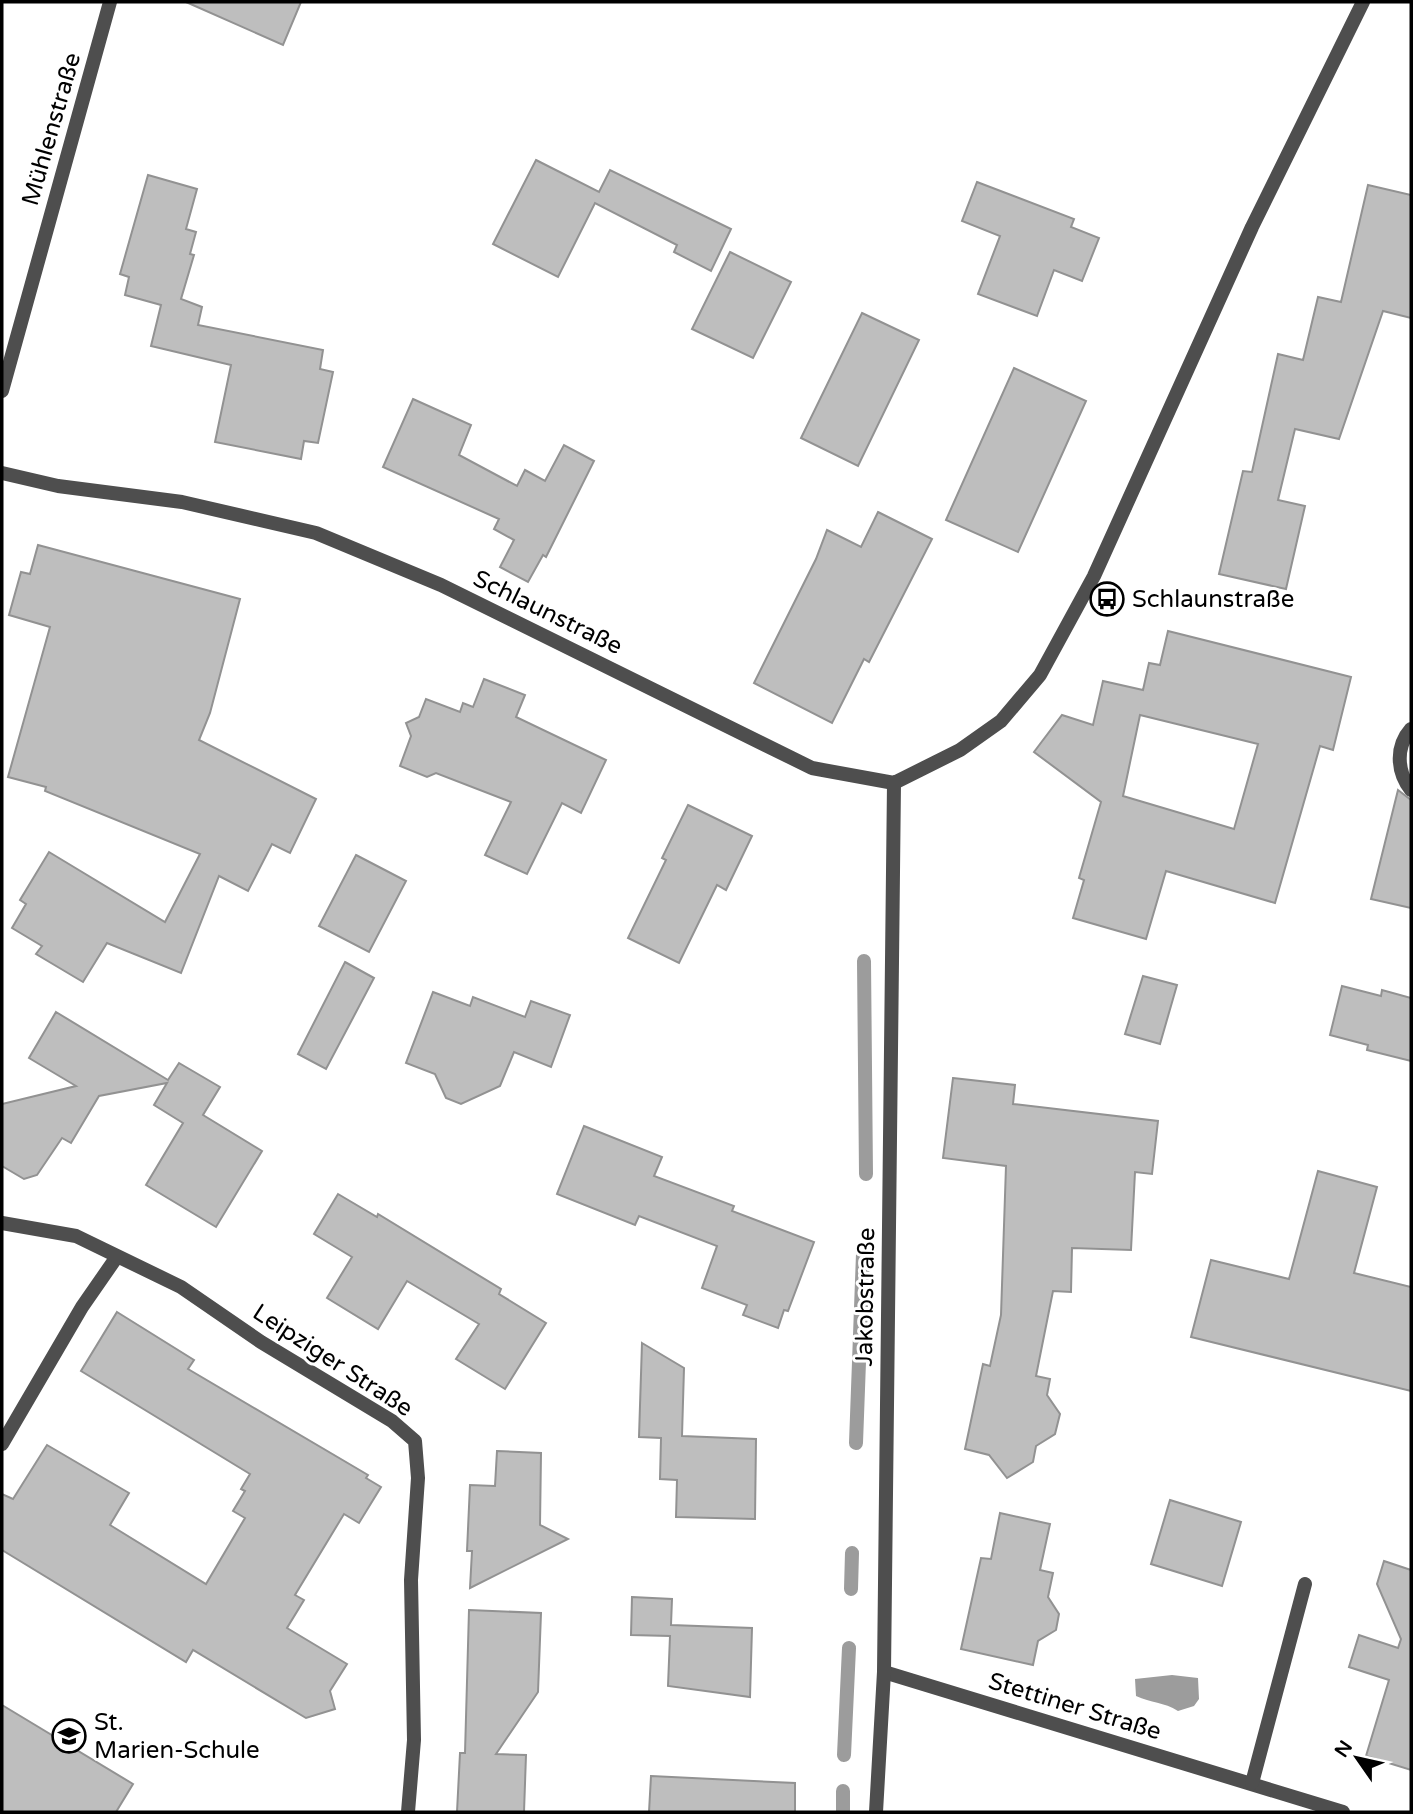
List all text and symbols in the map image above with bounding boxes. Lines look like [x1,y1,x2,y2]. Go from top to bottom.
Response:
street label: Mühlenstraße [16,49,87,209]
street label: Schlaunstraße [469,564,627,661]
bus stop icon: Schlaunstraße [1088,580,1126,618]
place label: Schlaunstraße [1132,585,1294,614]
street label: Jakobstraße [850,1227,881,1367]
street label: Leipziger Straße [247,1298,418,1423]
street label: Stettiner Straße [985,1666,1165,1747]
place label: St. Marien-Schule [94,1708,260,1765]
school or university icon: St. Marien-Schule [50,1717,88,1755]
north arrow [1322,1723,1392,1793]
text: N [1330,1737,1357,1762]

